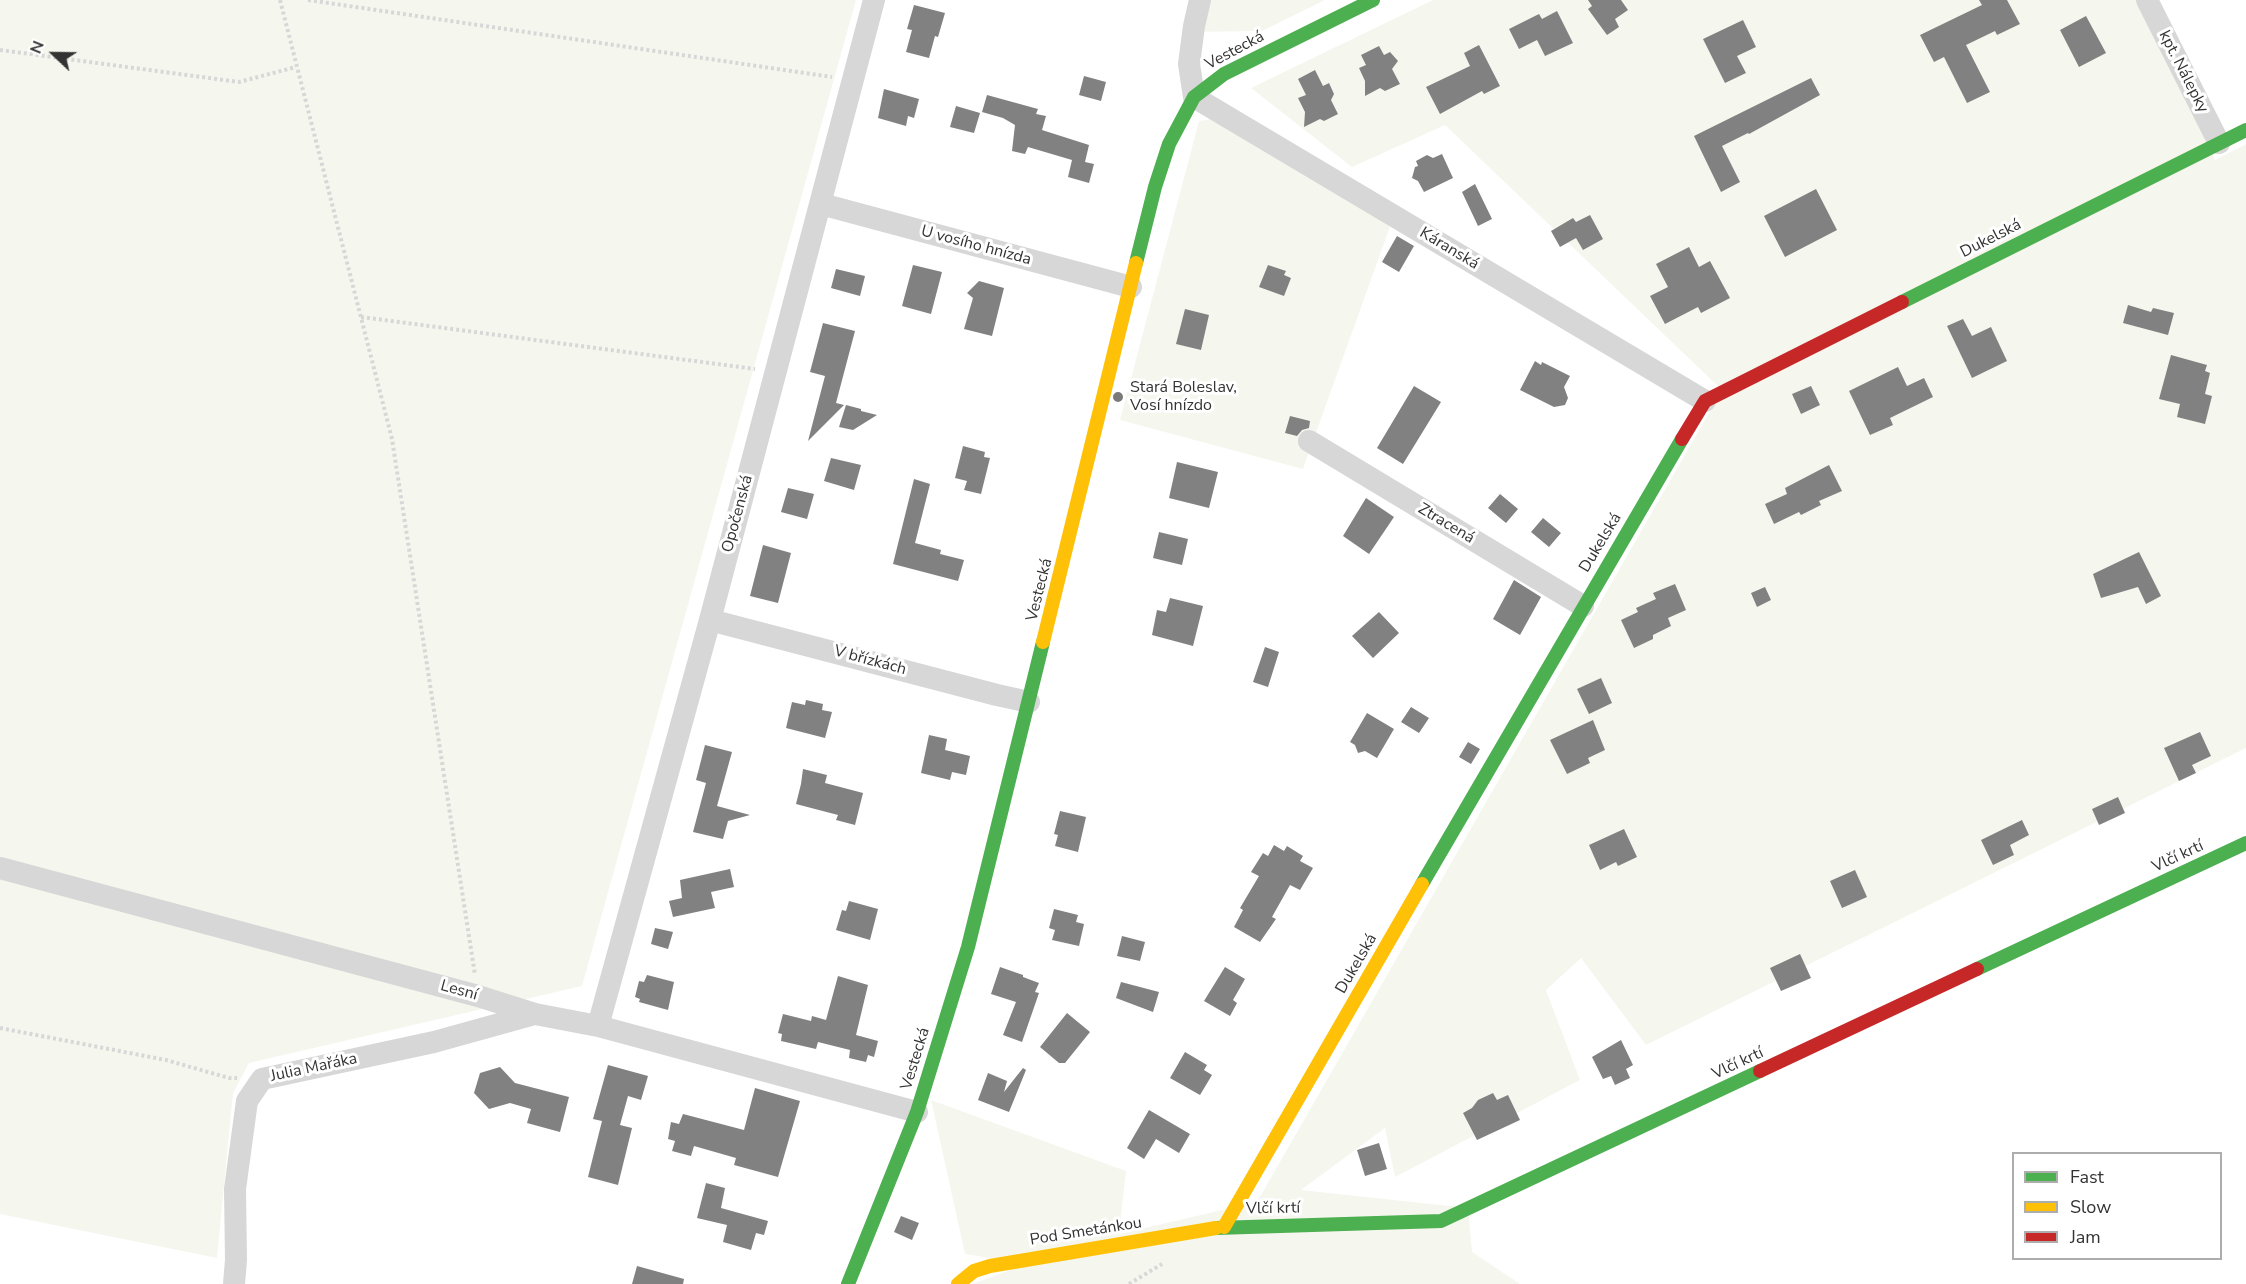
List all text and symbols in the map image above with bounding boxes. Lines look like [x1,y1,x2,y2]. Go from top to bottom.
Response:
north arrow [24,24,84,84]
street label: Vestecká [1202,27,1268,75]
street label: kpt. Nálepky [2154,28,2212,116]
text: N [25,38,50,57]
street label: Dukelská [1957,215,2025,263]
street label: U vosího hnízda [919,222,1033,270]
street label: Káranská [1416,224,1482,274]
place label: Stará Boleslav, Vosí hnízdo [1130,378,1237,416]
marker: Stará Boleslav, Vosí hnízdo [1111,390,1125,404]
street label: Opočenská [718,473,758,555]
street label: Ztracená [1414,500,1478,548]
street label: Dukelská [1576,510,1626,576]
street label: Vestecká [1023,557,1057,623]
street label: V břízkách [832,642,908,680]
street label: Vlčí krtí [2149,837,2207,877]
street label: Dukelská [1332,931,1382,997]
street label: Lesní [438,977,480,1005]
street label: Vestecká [897,1026,935,1092]
street label: Vlčí krtí [1709,1044,1767,1084]
street label: Julia Mařáka [269,1049,359,1087]
legend [2012,1152,2222,1260]
text: Fast [2070,1165,2104,1189]
text: Slow [2070,1195,2111,1219]
street label: Vlčí krtí [1246,1199,1300,1219]
street label: Pod Smetánkou [1029,1214,1143,1250]
text: Jam [2070,1225,2101,1249]

